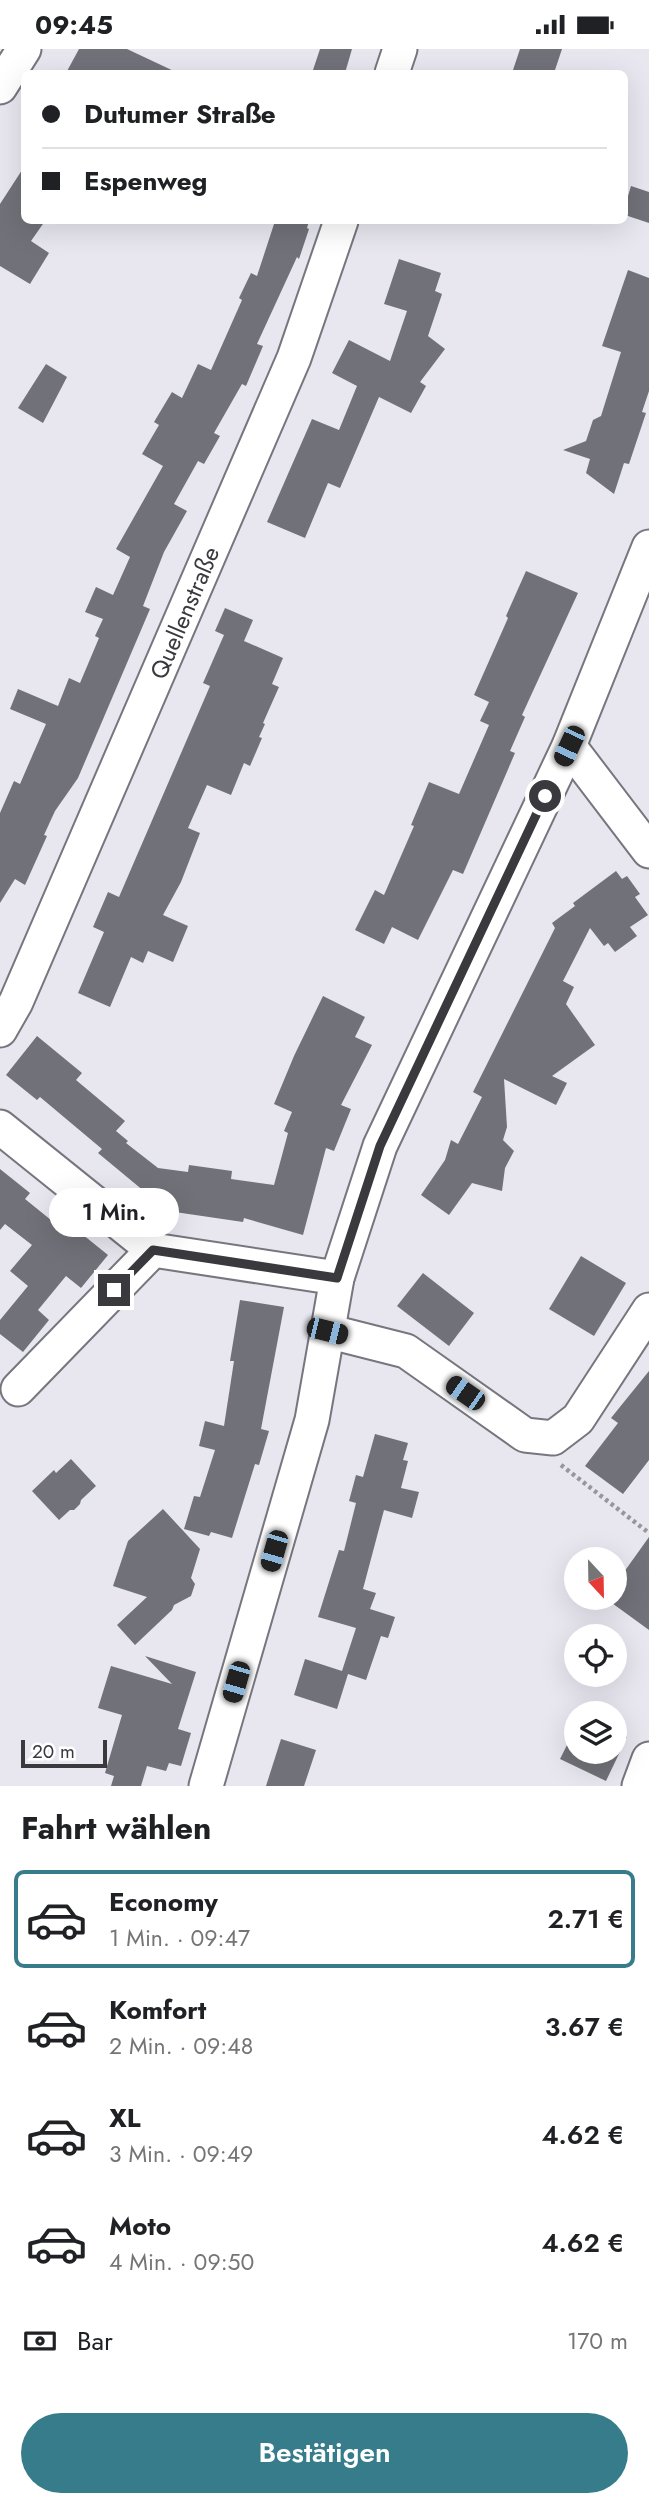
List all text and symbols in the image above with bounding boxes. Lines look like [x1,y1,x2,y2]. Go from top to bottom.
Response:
text: 09:45 [35,6,113,44]
text: Dutumer Straße [84,95,276,133]
text: Espenweg [84,162,207,200]
street label: Quellenstraße [141,541,228,685]
car [551,723,588,769]
route start [529,780,561,812]
callout: 1 Min. [49,1189,179,1237]
text: 1 Min. [82,1195,146,1229]
route end [98,1274,130,1306]
car [305,1316,350,1346]
car [442,1372,489,1414]
car [259,1528,290,1574]
north arrow [564,1547,626,1610]
map controls [564,1547,627,1764]
button: locate [564,1624,627,1687]
car [221,1659,252,1705]
button: layers [564,1701,627,1764]
scale bar [21,1737,107,1769]
text: 20 m [32,1738,75,1765]
text: Fahrt wählen [21,1805,211,1851]
text: Economy [109,1883,218,1921]
icon: car [25,1888,88,1951]
text: 2.71 € [547,1900,624,1938]
text: 1 Min. · 09:47 [109,1921,250,1955]
text: Komfort [109,1991,206,2029]
icon: car [25,1996,88,2059]
text: 3.67 € [545,2008,624,2046]
text: 2 Min. · 09:48 [109,2029,253,2063]
text: XL [109,2099,141,2137]
icon: car [25,2104,88,2167]
text: 4.62 € [541,2116,624,2154]
text: 3 Min. · 09:49 [109,2137,253,2171]
text: Moto [109,2207,171,2245]
icon: car [25,2212,88,2275]
text: 4.62 € [541,2224,624,2262]
text: 4 Min. · 09:50 [109,2245,254,2279]
icon: cash [21,2322,59,2360]
text: Bar [77,2322,113,2360]
text: 170 m [567,2324,628,2358]
button: Bestätigen [21,2413,628,2493]

